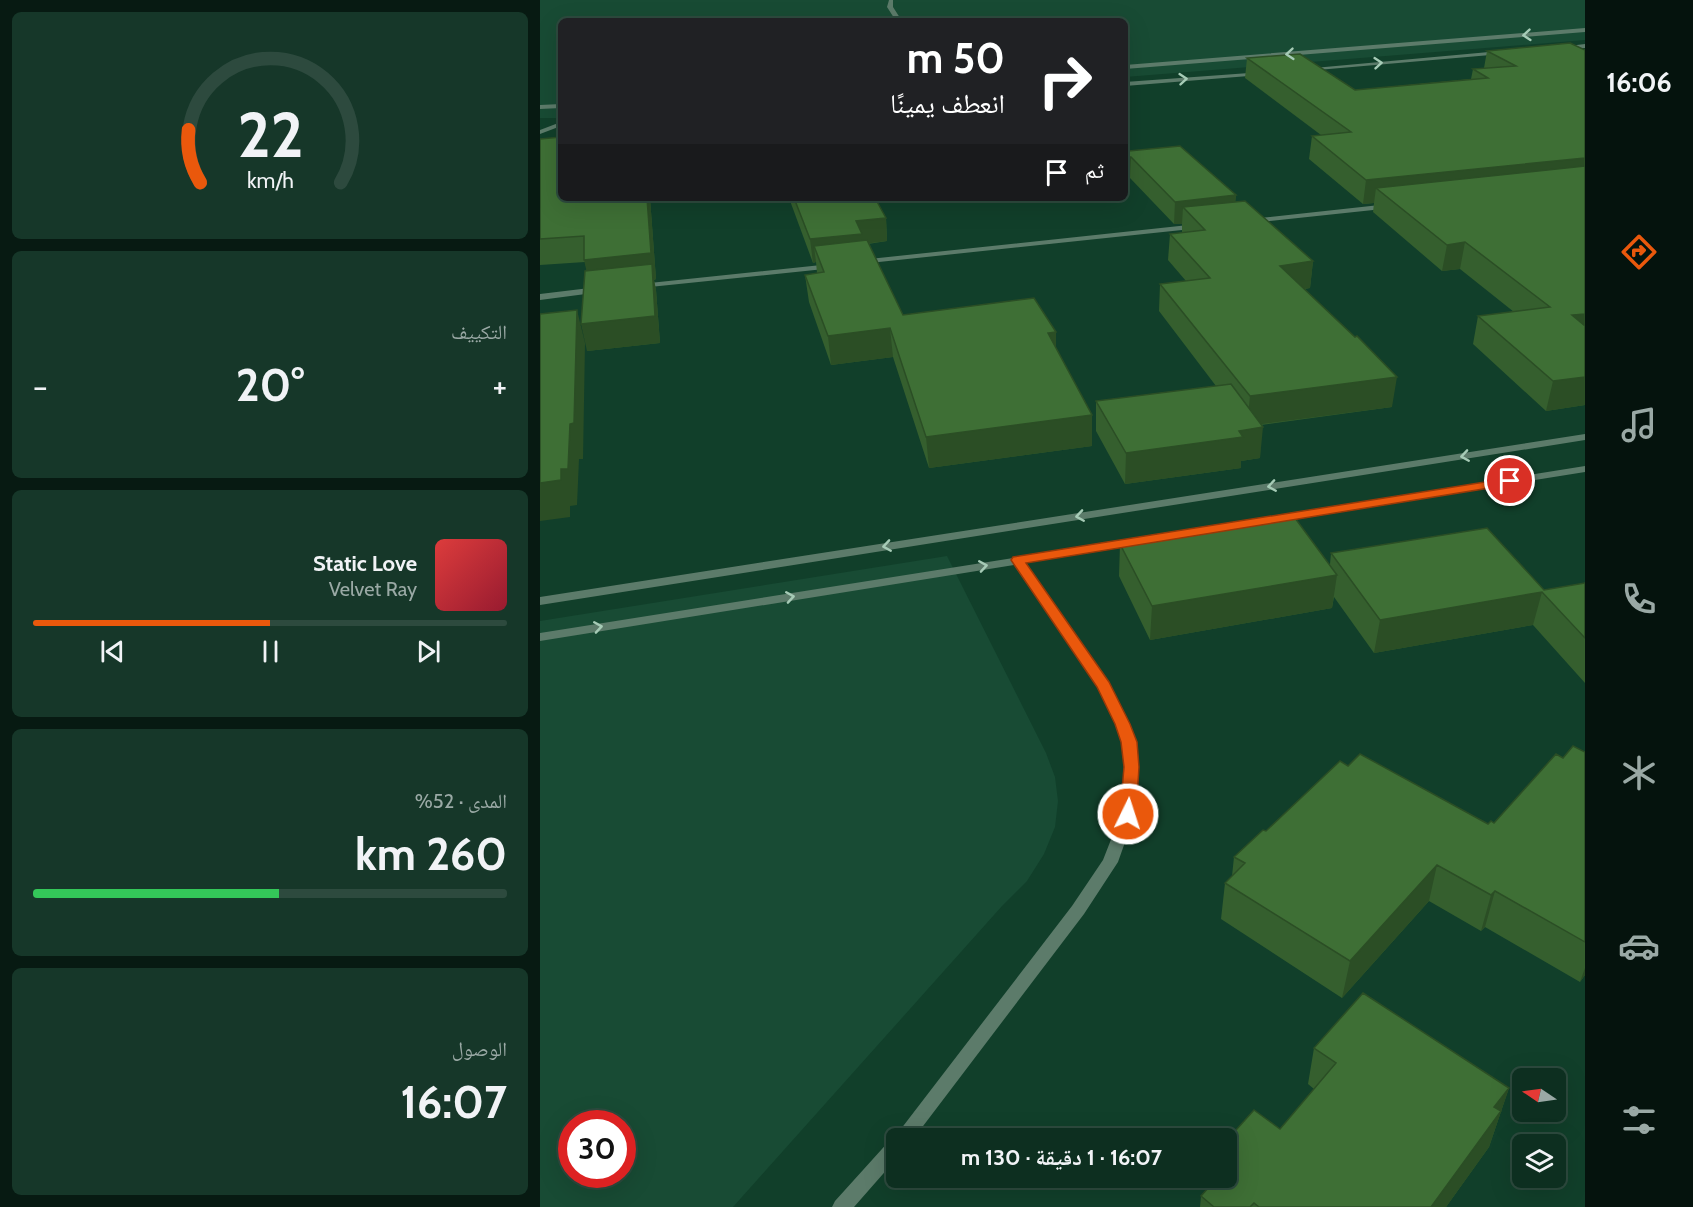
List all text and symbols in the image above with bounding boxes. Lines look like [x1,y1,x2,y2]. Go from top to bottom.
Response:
one-way arrow [1522,28,1531,41]
text: 50 m [907,32,1005,84]
icon: right [1026,42,1104,120]
one-way arrow [1286,47,1295,60]
one-way arrow [1373,57,1382,70]
text: 16:06 [1606,66,1672,99]
one-way arrow [1179,73,1188,86]
text: انعطف يمينًا [890,87,1005,120]
text: 22 [237,97,303,173]
icon: arrive [1040,156,1073,189]
text: ثم [1085,157,1104,184]
text: km/h [247,167,293,193]
icon: directions [1618,231,1660,273]
text: التكييف [451,320,507,344]
text: 20° [236,358,304,412]
text: − [33,366,48,406]
text: + [492,366,507,406]
icon: music [1618,404,1660,446]
one-way arrow [1460,450,1470,462]
pin [1484,455,1535,506]
icon: arrive [1493,464,1526,497]
one-way arrow [1268,480,1277,492]
one-way arrow [1075,510,1084,522]
one-way arrow [882,540,892,552]
text: Static Love [313,550,417,577]
one-way arrow [978,560,988,572]
text: Velvet Ray [329,577,417,601]
icon: phone [1618,578,1660,620]
one-way arrow [786,591,795,603]
one-way arrow [593,622,602,634]
icon: previous [96,635,129,668]
icon: pause [254,635,287,668]
icon: next [412,635,445,668]
icon: climate [1618,752,1660,794]
position arrow [1096,782,1160,846]
text: المدى · 52% [415,789,507,813]
text: 260 km [355,827,507,881]
icon: car [1618,925,1660,967]
text: الوصول [452,1037,507,1061]
north arrow [1512,1068,1566,1122]
map controls [1512,1068,1566,1188]
text: 16:07 [400,1075,507,1129]
icon: filters [1618,1099,1660,1141]
speed limit sign: 30 [558,1110,636,1188]
button: layers [1512,1134,1566,1188]
text: 16:07 · 1 دقيقة · 130 m [961,1144,1162,1171]

